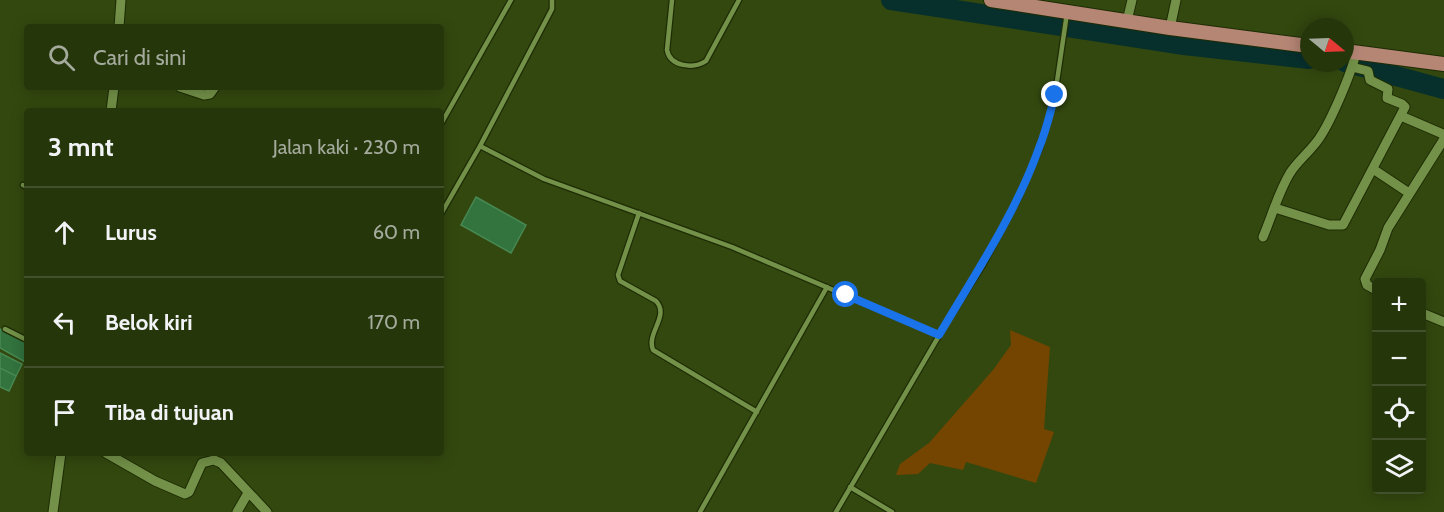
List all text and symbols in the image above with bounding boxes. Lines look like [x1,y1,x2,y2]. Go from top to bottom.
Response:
north arrow [1300,18,1354,72]
search box [24,24,444,90]
icon: search [45,41,78,74]
text: Cari di sini [93,44,186,71]
route end [1041,81,1067,107]
text: 3 mnt [48,131,114,163]
text: Jalan kaki · 230 m [273,135,420,159]
icon: ahead [48,216,81,249]
text: Lurus [105,219,157,246]
text: 60 m [373,220,420,244]
map controls [1372,278,1426,494]
button: + [1372,278,1426,332]
route start [832,281,858,307]
icon: left [48,306,81,339]
text: Belok kiri [105,309,192,336]
text: 170 m [368,310,420,334]
button: − [1372,332,1426,386]
button: locate [1372,386,1426,440]
icon: arrive [48,396,81,429]
text: Tiba di tujuan [105,399,234,426]
button: layers [1372,440,1426,494]

